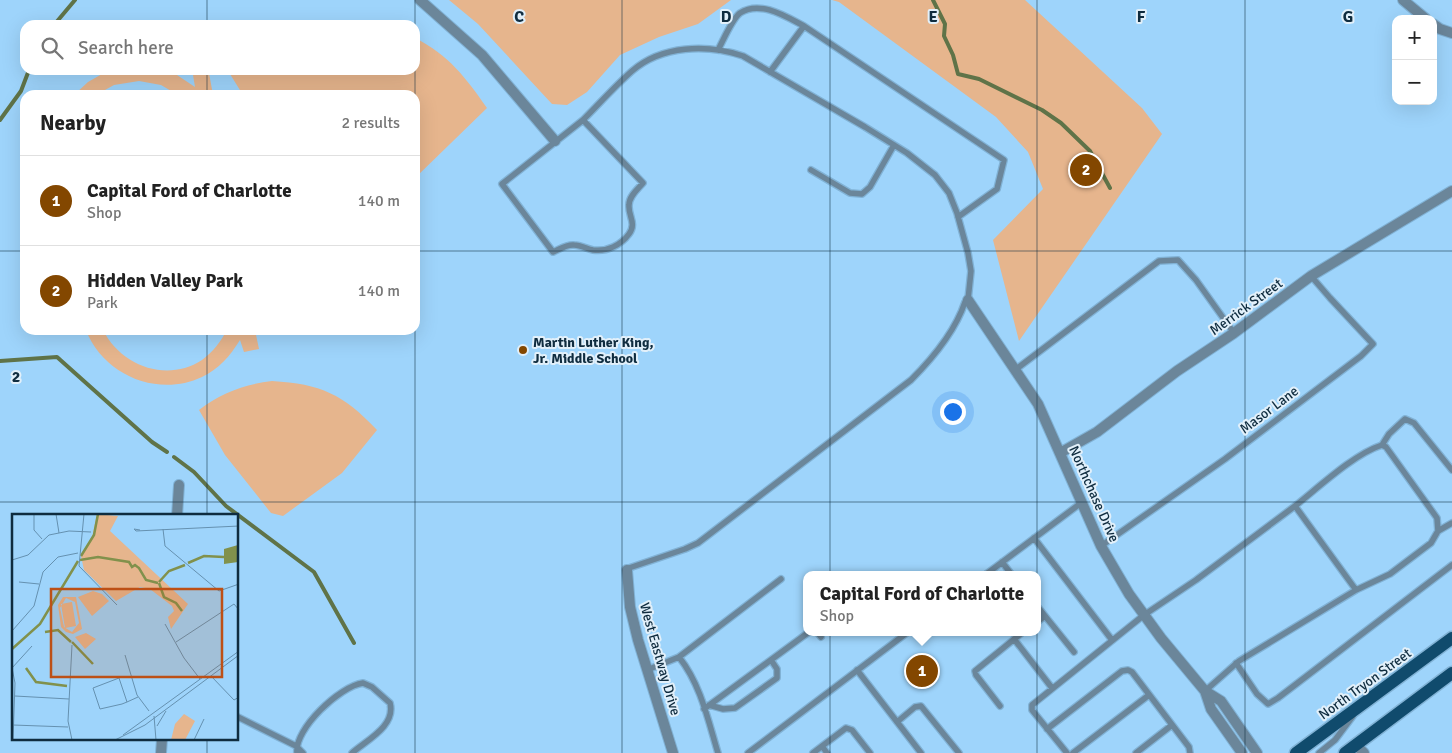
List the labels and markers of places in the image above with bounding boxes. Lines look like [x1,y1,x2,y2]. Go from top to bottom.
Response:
pin: 2 [1070,151,1102,189]
place label: Martin Luther King, Jr. Middle School [533,334,654,367]
marker: Martin Luther King, Jr. Middle School [517,344,529,356]
pin: 1 [906,652,938,690]

